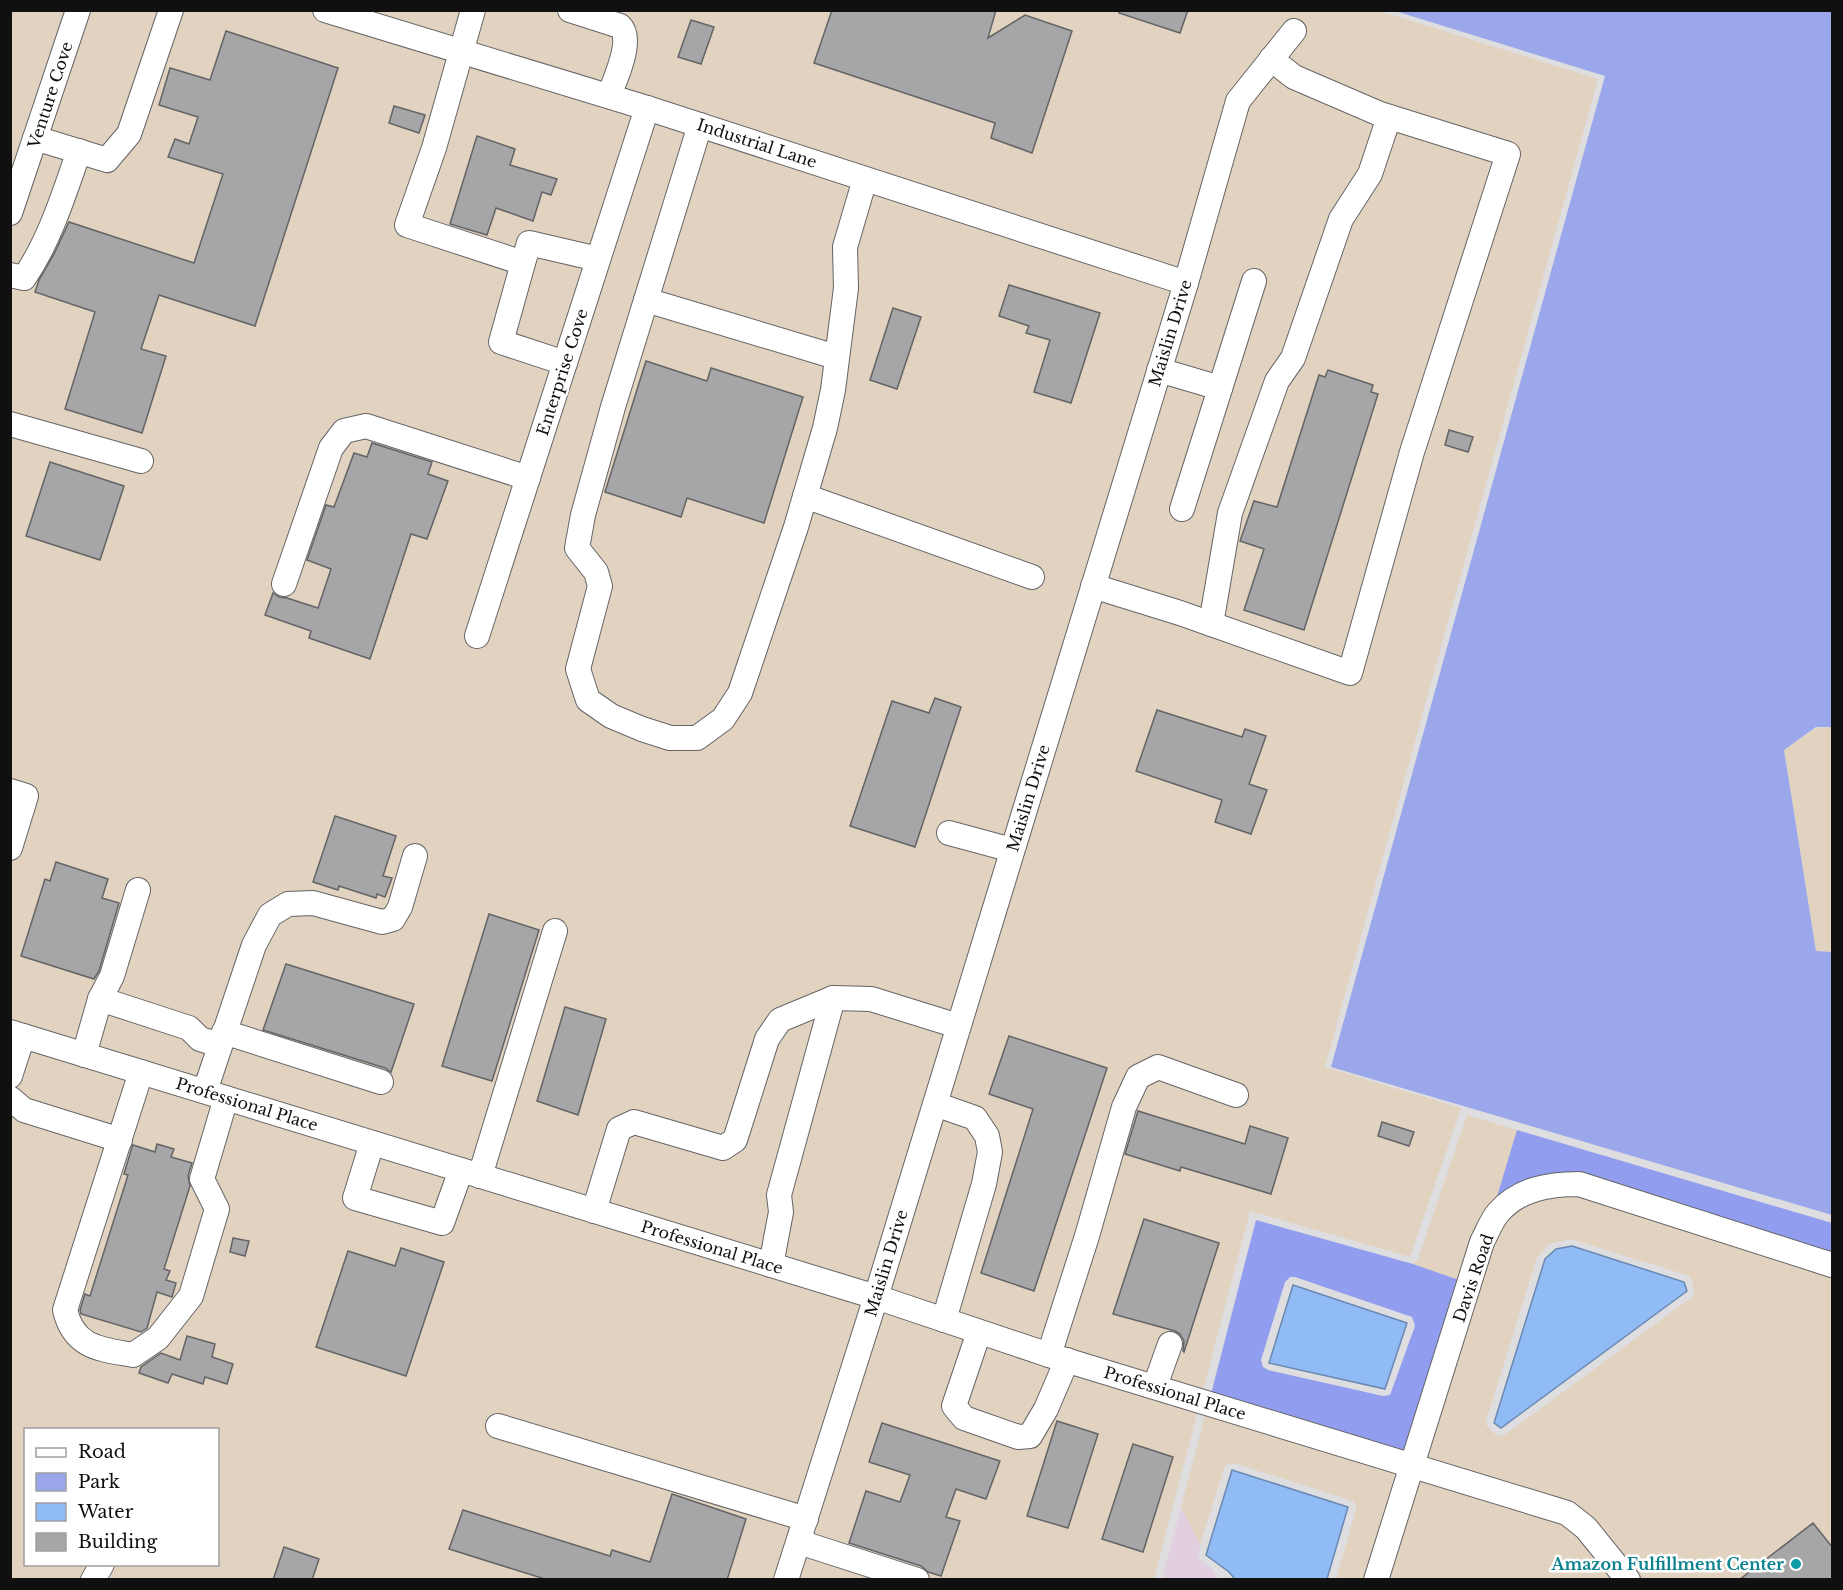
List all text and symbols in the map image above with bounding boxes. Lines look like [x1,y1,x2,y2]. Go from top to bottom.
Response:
street label: Venture Cove [23,39,77,152]
street label: Industrial Lane [694,114,820,172]
street label: Maislin Drive [1144,277,1196,389]
street label: Enterprise Cove [532,306,592,438]
street label: Maislin Drive [1002,742,1054,854]
street label: Professional Place [174,1073,320,1135]
street label: Maislin Drive [860,1207,912,1319]
street label: Professional Place [639,1216,785,1278]
street label: Davis Road [1449,1231,1498,1325]
street label: Professional Place [1102,1362,1248,1424]
legend [24,1428,219,1566]
text: Road [78,1441,126,1463]
text: Park [78,1471,120,1493]
text: Water [77,1501,134,1523]
text: Building [78,1531,157,1553]
place label: Amazon Fulfillment Center [1551,1554,1784,1574]
marker: Amazon Fulfillment Center [1789,1557,1803,1571]

